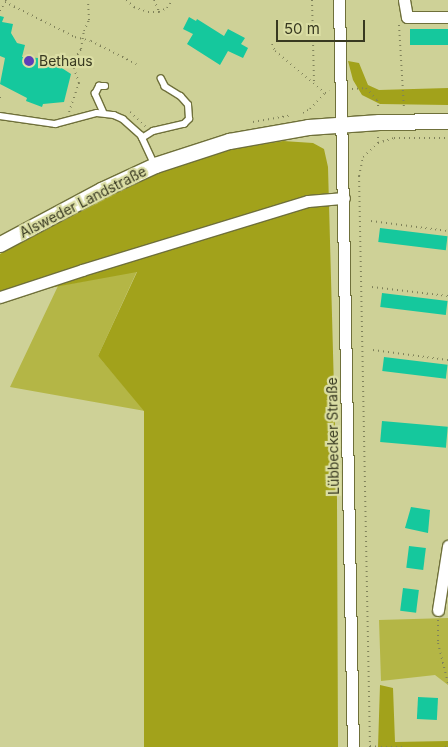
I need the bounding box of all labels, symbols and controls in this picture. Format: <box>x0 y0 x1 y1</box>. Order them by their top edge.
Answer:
scale bar <box>278 10 367 42</box>
text: 50 m <box>284 19 320 38</box>
place label: Bethaus <box>39 53 93 69</box>
marker: Bethaus <box>23 55 35 67</box>
street label: Alsweder Landstraße <box>17 163 149 241</box>
street label: Lübbecker Straße <box>324 377 342 495</box>

